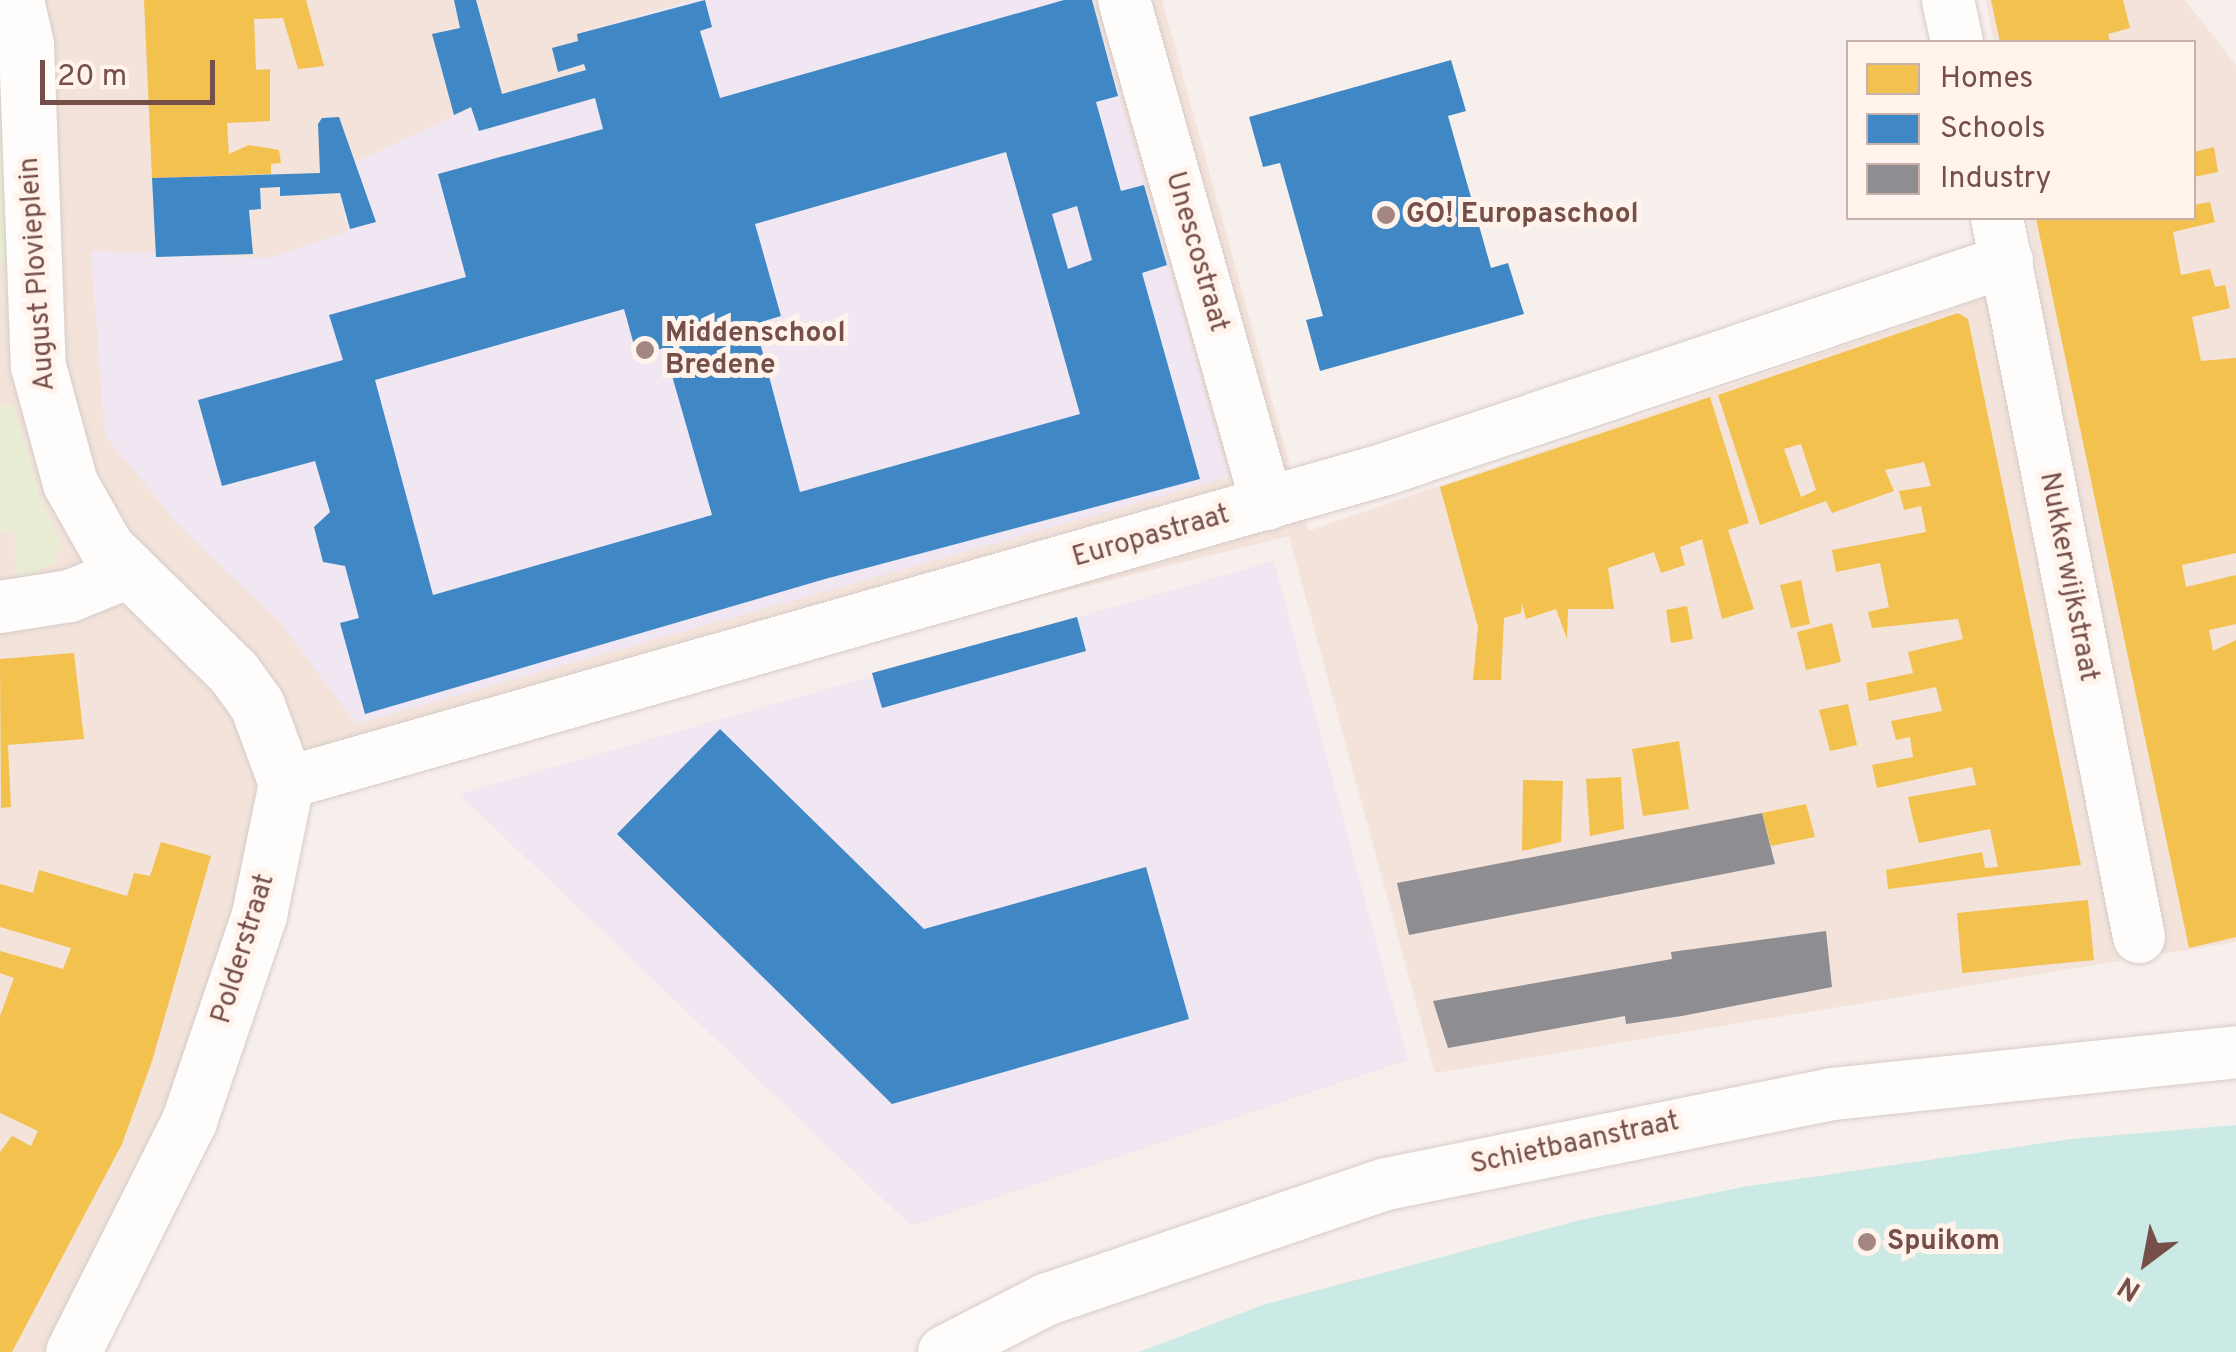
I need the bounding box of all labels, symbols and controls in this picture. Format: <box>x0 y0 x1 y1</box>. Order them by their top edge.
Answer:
scale bar <box>45 40 220 102</box>
legend <box>1846 40 2196 220</box>
text: 20 m <box>57 59 127 96</box>
text: Homes <box>1940 61 2033 98</box>
text: Schools <box>1940 111 2046 148</box>
street label: August Plovieplein <box>13 156 63 392</box>
text: Industry <box>1940 161 2051 198</box>
street label: Unescostraat <box>1157 168 1235 336</box>
place label: GO! Europaschool <box>1406 198 1639 232</box>
marker: GO! Europaschool <box>1375 204 1397 226</box>
place label: Middenschool Bredene <box>665 317 846 383</box>
marker: Middenschool Bredene <box>634 339 656 361</box>
street label: Nukkerwijkstraat <box>2031 469 2105 685</box>
street label: Europastraat <box>1069 499 1233 575</box>
street label: Polderstraat <box>205 870 283 1028</box>
street label: Schietbaanstraat <box>1468 1106 1682 1182</box>
north arrow <box>2096 1212 2196 1312</box>
place label: Spuikom <box>1887 1225 2000 1259</box>
marker: Spuikom <box>1856 1231 1878 1253</box>
text: N <box>2112 1267 2148 1308</box>

